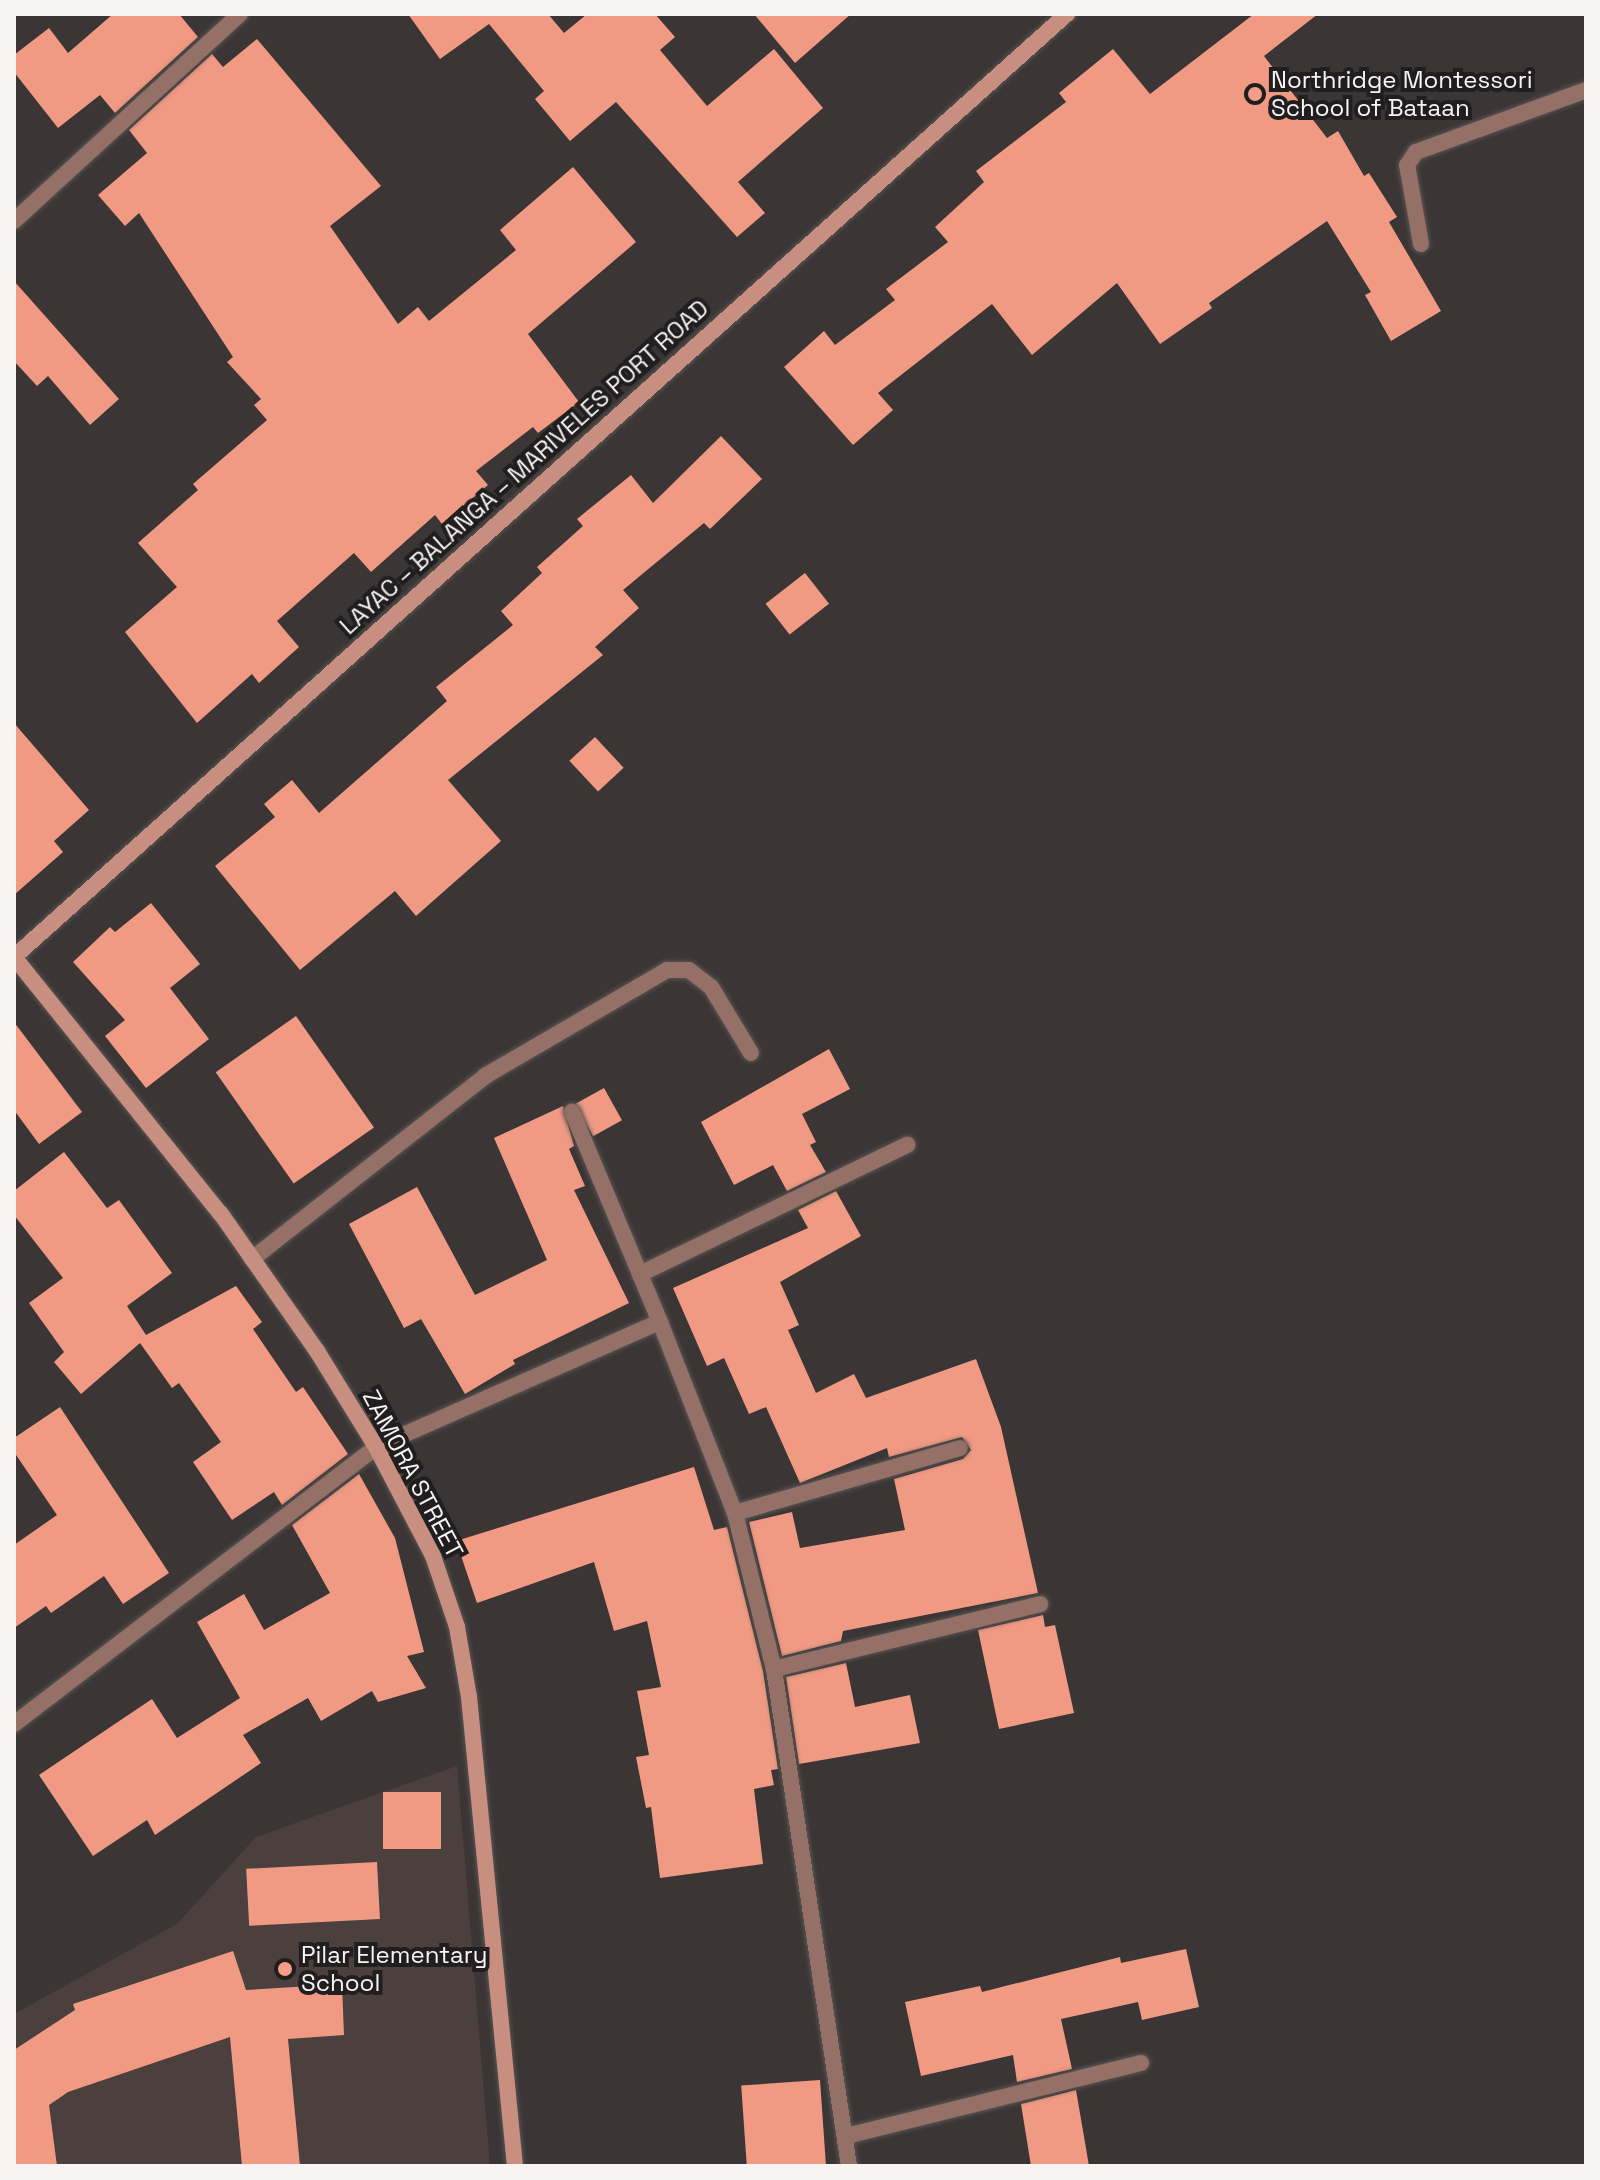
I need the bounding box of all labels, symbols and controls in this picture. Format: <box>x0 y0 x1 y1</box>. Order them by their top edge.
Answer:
place label: Northridge Montessori School of Bataan <box>1271 66 1533 122</box>
marker: Northridge Montessori School of Bataan <box>1246 85 1264 103</box>
street label: LAYAC – BALANGA – MARIVELES PORT ROAD <box>332 292 716 642</box>
street label: ZAMORA STREET <box>356 1385 470 1563</box>
place label: Pilar Elementary School <box>301 1941 488 1997</box>
marker: Pilar Elementary School <box>276 1960 294 1978</box>

